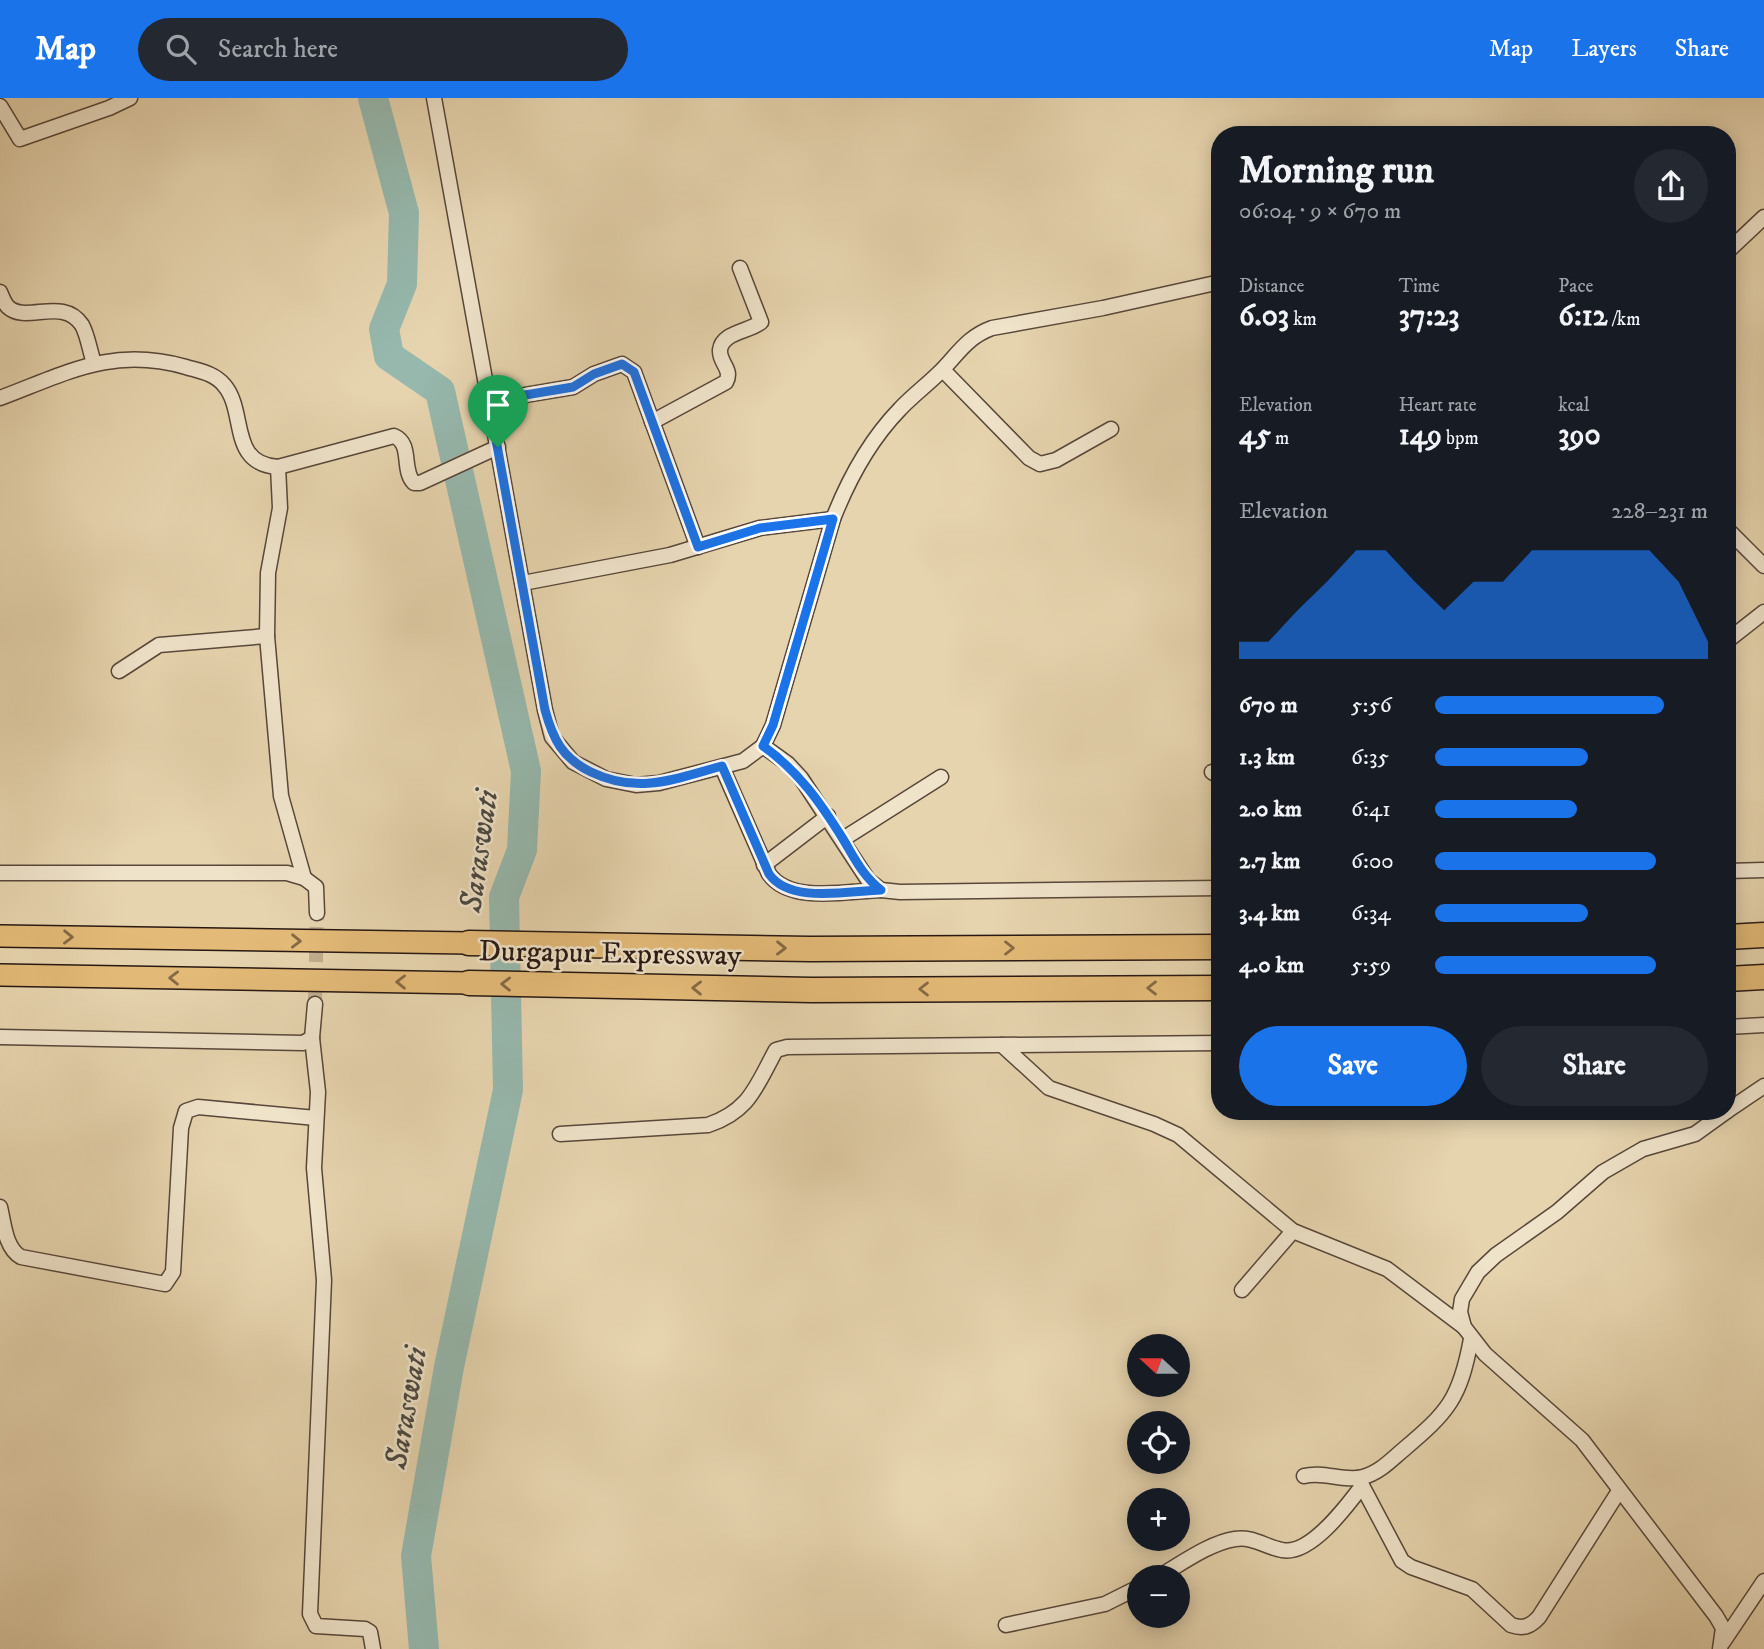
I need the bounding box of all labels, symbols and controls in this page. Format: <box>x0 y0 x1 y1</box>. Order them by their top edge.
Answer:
search box <box>138 18 628 81</box>
text: Map <box>35 29 96 70</box>
icon: search <box>162 30 200 68</box>
text: Search here <box>218 33 338 66</box>
text: Map <box>1489 34 1533 64</box>
text: Layers <box>1571 34 1637 64</box>
text: Share <box>1675 34 1729 64</box>
text: Morning run <box>1239 147 1434 195</box>
button: share <box>1634 149 1708 223</box>
text: 06:04 · 9 × 670 m <box>1239 197 1401 226</box>
text: Distance <box>1239 275 1304 298</box>
text: Time <box>1399 275 1440 298</box>
text: Pace <box>1558 275 1593 298</box>
text: 6.03 <box>1239 298 1289 335</box>
text: 37:23 <box>1399 298 1459 335</box>
text: 6:12 <box>1558 298 1608 335</box>
text: km <box>1289 308 1317 331</box>
text: /km <box>1608 308 1640 331</box>
pin <box>468 375 528 447</box>
icon: arrive <box>479 386 517 424</box>
text: Elevation <box>1239 394 1313 417</box>
text: Heart rate <box>1399 394 1477 417</box>
text: kcal <box>1558 394 1590 417</box>
text: 45 <box>1239 417 1271 454</box>
text: 149 <box>1399 417 1442 454</box>
text: 390 <box>1558 417 1601 454</box>
text: m <box>1271 427 1289 450</box>
text: bpm <box>1442 427 1479 450</box>
text: Elevation <box>1239 497 1328 526</box>
text: 228–231 m <box>1611 497 1708 526</box>
text: 670 m <box>1239 691 1298 720</box>
text: 5:56 <box>1351 691 1392 720</box>
text: 1.3 km <box>1239 743 1295 772</box>
text: 6:35 <box>1351 743 1389 772</box>
water label: Saraswati <box>451 786 509 916</box>
text: 2.0 km <box>1239 795 1302 824</box>
text: 6:41 <box>1351 795 1391 824</box>
text: 2.7 km <box>1239 847 1300 876</box>
text: 6:00 <box>1351 847 1394 876</box>
text: 3.4 km <box>1239 899 1300 928</box>
text: 6:34 <box>1351 899 1391 928</box>
one-way arrow <box>63 929 74 945</box>
one-way arrow <box>290 933 301 948</box>
street label: Durgapur Expressway <box>478 933 743 975</box>
one-way arrow <box>776 940 787 956</box>
one-way arrow <box>1004 940 1014 956</box>
text: 4.0 km <box>1239 951 1304 980</box>
text: 5:59 <box>1351 951 1391 980</box>
one-way arrow <box>168 970 178 986</box>
one-way arrow <box>395 974 406 990</box>
one-way arrow <box>500 976 510 992</box>
one-way arrow <box>691 980 702 995</box>
one-way arrow <box>1146 980 1156 996</box>
one-way arrow <box>918 981 929 997</box>
button: Save <box>1239 1026 1467 1106</box>
button: Share <box>1481 1026 1708 1106</box>
north arrow <box>1127 1334 1190 1396</box>
map controls <box>1127 1334 1190 1628</box>
water label: Saraswati <box>376 1342 438 1473</box>
button: locate <box>1127 1411 1190 1474</box>
button: + <box>1127 1488 1190 1551</box>
button: − <box>1127 1565 1190 1628</box>

